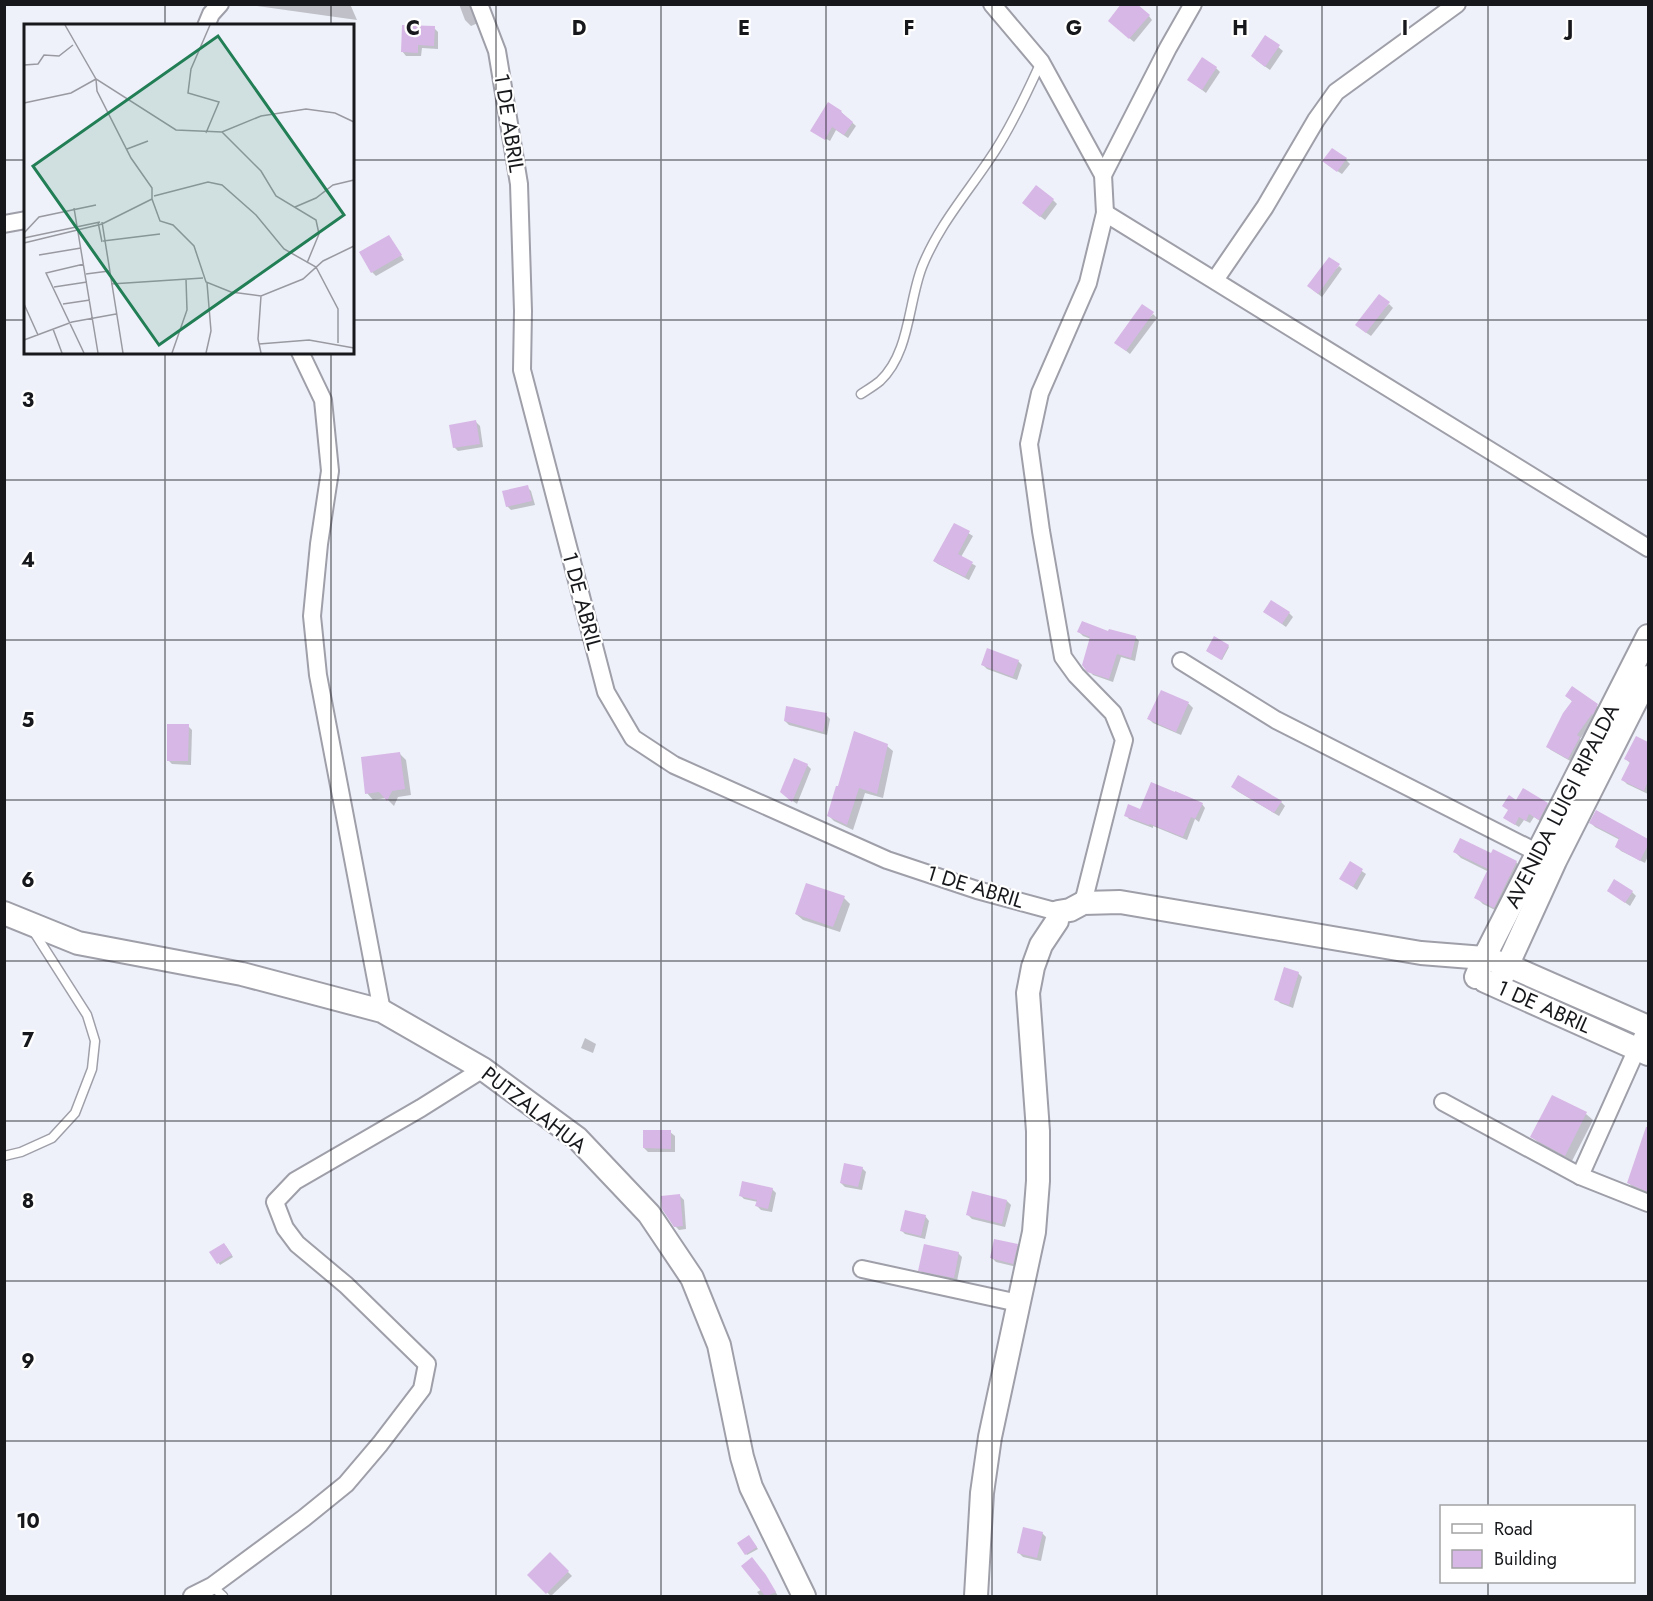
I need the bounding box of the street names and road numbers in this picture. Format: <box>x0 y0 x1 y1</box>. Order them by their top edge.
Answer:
street label: 1 DE ABRIL <box>486 71 532 175</box>
street label: 1 DE ABRIL <box>555 549 610 654</box>
street label: AVENIDA LUIGI RIPALDA <box>1497 699 1627 913</box>
street label: 1 DE ABRIL <box>923 858 1028 916</box>
street label: 1 DE ABRIL <box>1492 973 1596 1041</box>
street label: PUTZALAHUA <box>475 1059 593 1161</box>

